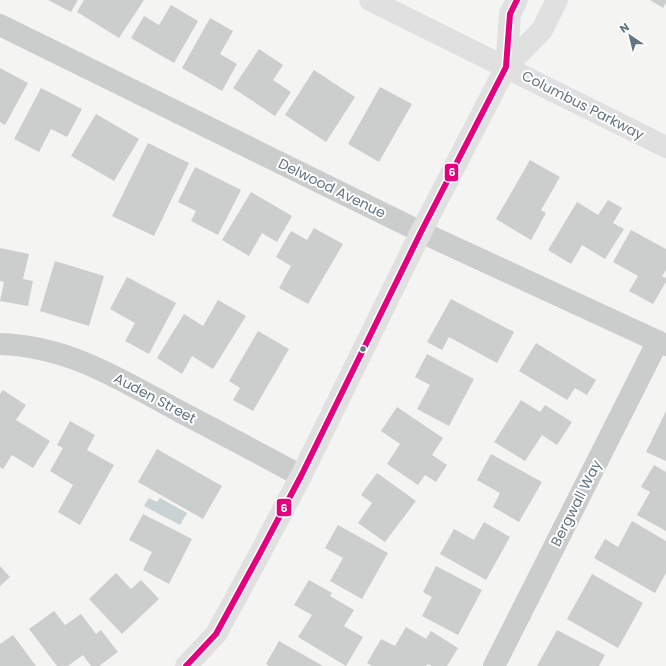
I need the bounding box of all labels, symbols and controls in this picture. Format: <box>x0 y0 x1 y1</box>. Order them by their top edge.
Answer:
north arrow <box>610 16 650 56</box>
text: N <box>616 19 632 37</box>
street label: Columbus Parkway <box>518 65 648 145</box>
street label: Delwood Avenue <box>275 153 389 223</box>
line badge: 6 <box>444 163 459 182</box>
text: 6 <box>448 164 456 180</box>
unlabelled marker <box>358 344 368 354</box>
street label: Auden Street <box>110 368 200 428</box>
street label: Bergwall Way <box>546 456 606 550</box>
line badge: 6 <box>276 498 292 517</box>
text: 6 <box>280 500 288 516</box>

